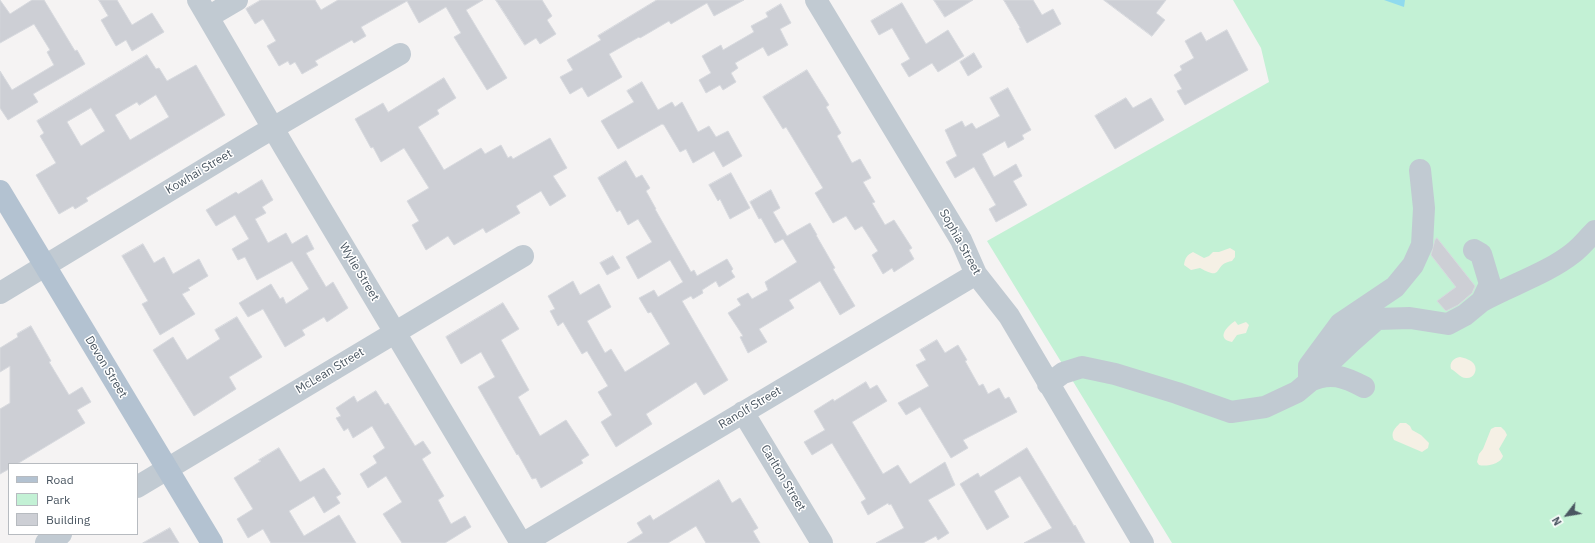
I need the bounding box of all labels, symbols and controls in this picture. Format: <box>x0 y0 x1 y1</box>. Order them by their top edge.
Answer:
street label: Kowhai Street <box>163 146 235 198</box>
street label: Sophia Street <box>936 207 984 277</box>
street label: Wylie Street <box>336 240 382 304</box>
street label: Devon Street <box>82 333 130 401</box>
street label: McLean Street <box>293 345 367 397</box>
street label: Ranolf Street <box>716 384 784 432</box>
street label: Carlton Street <box>758 442 808 514</box>
legend <box>8 463 138 535</box>
text: Road <box>46 472 74 487</box>
text: Park <box>46 492 70 507</box>
north arrow <box>1547 495 1587 535</box>
text: Building <box>46 512 90 527</box>
text: N <box>1549 514 1565 528</box>

